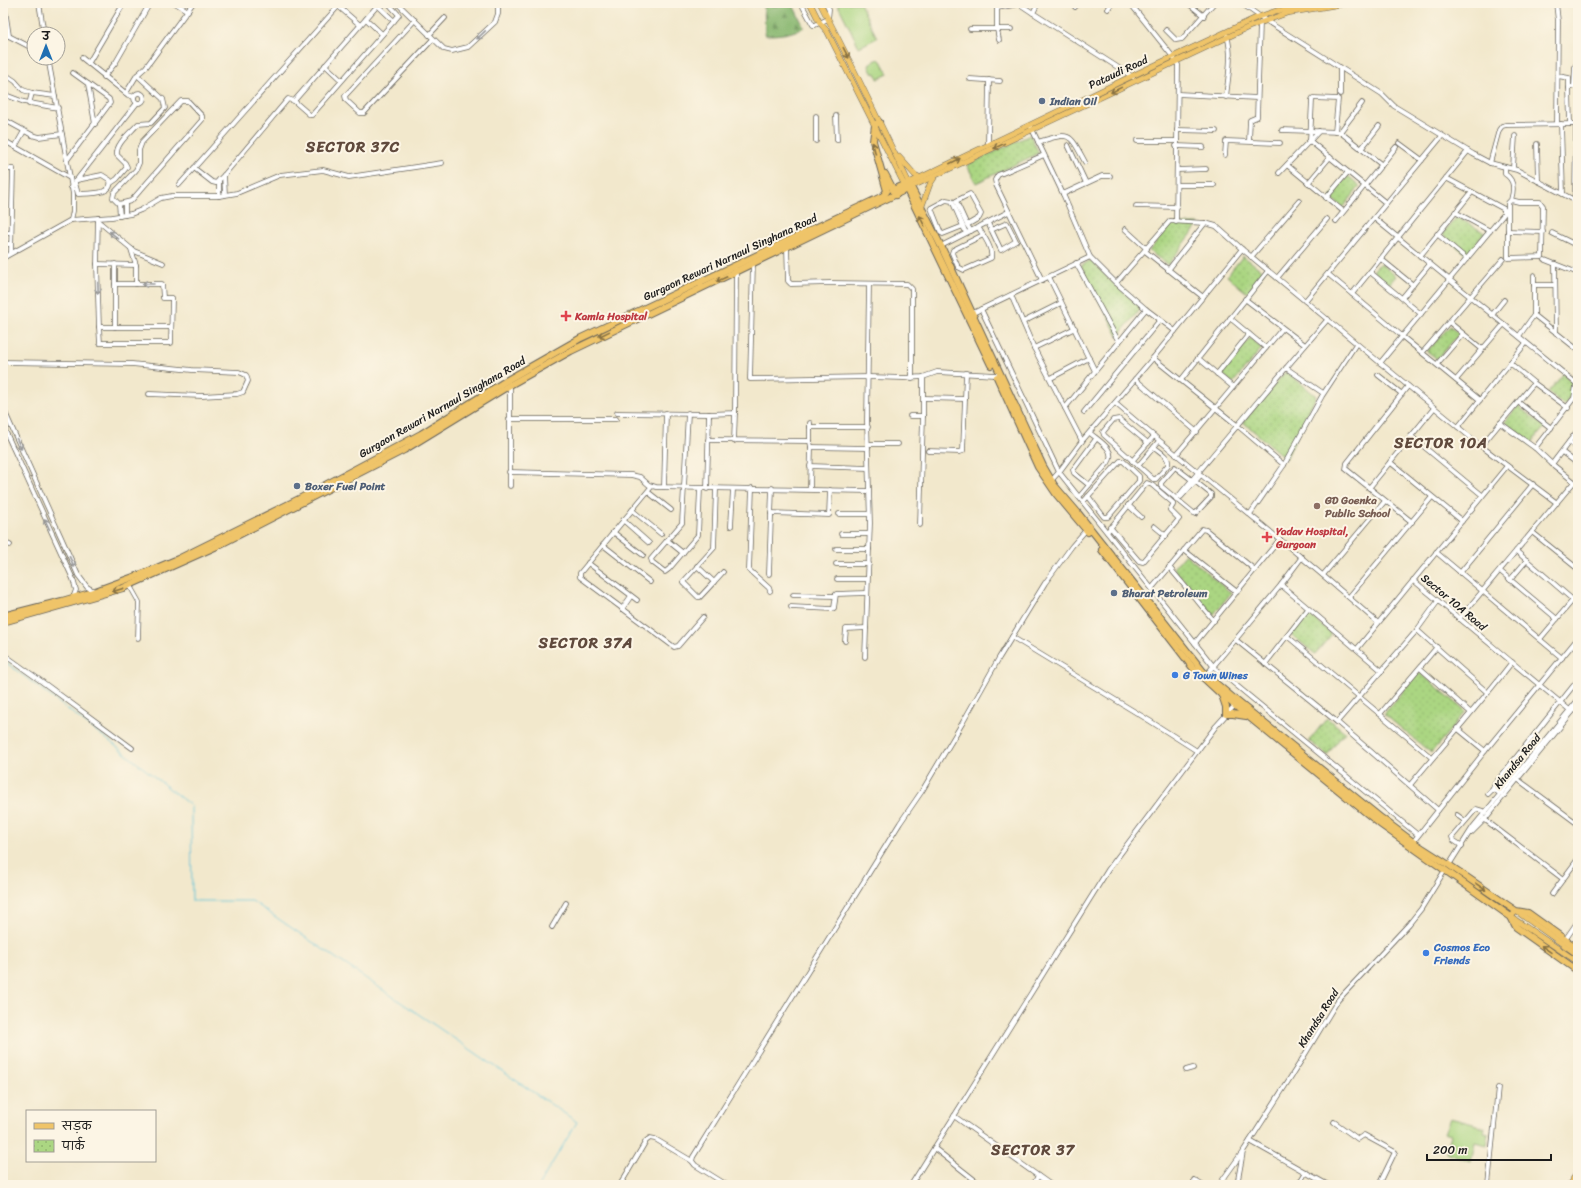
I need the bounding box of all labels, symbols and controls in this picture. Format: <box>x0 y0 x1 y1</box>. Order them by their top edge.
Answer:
north arrow <box>26 26 66 66</box>
text: उ <box>41 27 51 46</box>
one-way arrow <box>476 30 486 40</box>
one-way arrow <box>842 47 850 59</box>
street label: Pataudi Road <box>1085 50 1152 95</box>
one-way arrow <box>1111 87 1123 94</box>
place label: Indian Oil <box>1049 92 1098 111</box>
marker: Indian Oil <box>1037 96 1047 106</box>
district label: SECTOR 37C <box>305 134 400 160</box>
one-way arrow <box>870 142 878 155</box>
one-way arrow <box>993 143 1005 150</box>
one-way arrow <box>949 156 961 164</box>
street label: Gurgaon Rewari Narnaul Singhana Road <box>640 208 821 306</box>
one-way arrow <box>918 215 925 227</box>
one-way arrow <box>109 230 120 239</box>
one-way arrow <box>716 276 728 283</box>
one-way arrow <box>142 280 155 288</box>
one-way arrow <box>94 281 102 294</box>
place label: Kamla Hospital <box>574 307 648 326</box>
marker: Kamla Hospital <box>560 310 572 322</box>
one-way arrow <box>598 331 610 338</box>
street label: Gurgaon Rewari Narnaul Singhana Road <box>355 351 530 463</box>
district label: SECTOR 10A <box>1393 430 1488 456</box>
one-way arrow <box>16 437 23 449</box>
place label: Boxer Fuel Point <box>305 477 386 496</box>
marker: Boxer Fuel Point <box>292 481 302 491</box>
place label: GD Goenka Public School <box>1324 491 1391 523</box>
marker: GD Goenka Public School <box>1312 501 1322 511</box>
one-way arrow <box>43 518 50 530</box>
place label: Yadav Hospital, Gurgoan <box>1275 522 1349 554</box>
marker: Yadav Hospital, Gurgoan <box>1261 531 1273 543</box>
one-way arrow <box>69 556 76 568</box>
street label: Sector 10A Road <box>1416 569 1492 637</box>
place label: Bharat Petroleum <box>1122 584 1208 603</box>
one-way arrow <box>112 587 125 594</box>
marker: Bharat Petroleum <box>1109 588 1119 598</box>
district label: SECTOR 37A <box>538 630 633 656</box>
place label: G Town Wines <box>1182 666 1249 685</box>
marker: G Town Wines <box>1170 670 1180 680</box>
street label: Khandsa Road <box>1489 729 1546 793</box>
one-way arrow <box>1476 883 1487 891</box>
place label: Cosmos Eco Friends <box>1433 938 1491 970</box>
one-way arrow <box>1541 945 1552 953</box>
marker: Cosmos Eco Friends <box>1421 948 1431 958</box>
street label: Khandsa Road <box>1293 984 1345 1052</box>
legend <box>26 1110 156 1162</box>
text: सड़क <box>61 1115 93 1137</box>
text: पार्क <box>61 1135 86 1157</box>
scale bar <box>1427 1136 1551 1162</box>
district label: SECTOR 37 <box>990 1137 1075 1163</box>
text: 200 m <box>1433 1139 1467 1161</box>

